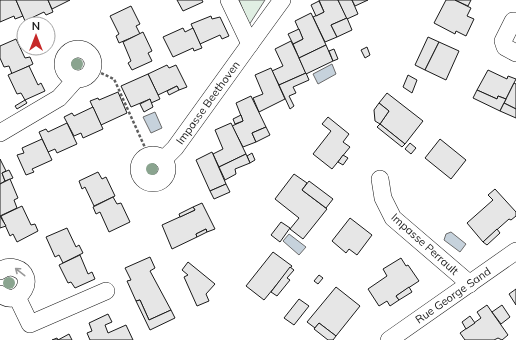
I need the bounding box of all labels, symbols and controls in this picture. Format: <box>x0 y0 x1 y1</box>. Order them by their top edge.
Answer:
north arrow <box>16 16 56 56</box>
text: N <box>32 19 40 33</box>
street label: Impasse Beethoven <box>173 58 243 147</box>
street label: Impasse Perrault <box>388 210 462 278</box>
street label: Rue George Sand <box>412 264 493 327</box>
one-way arrow <box>14 267 25 276</box>

